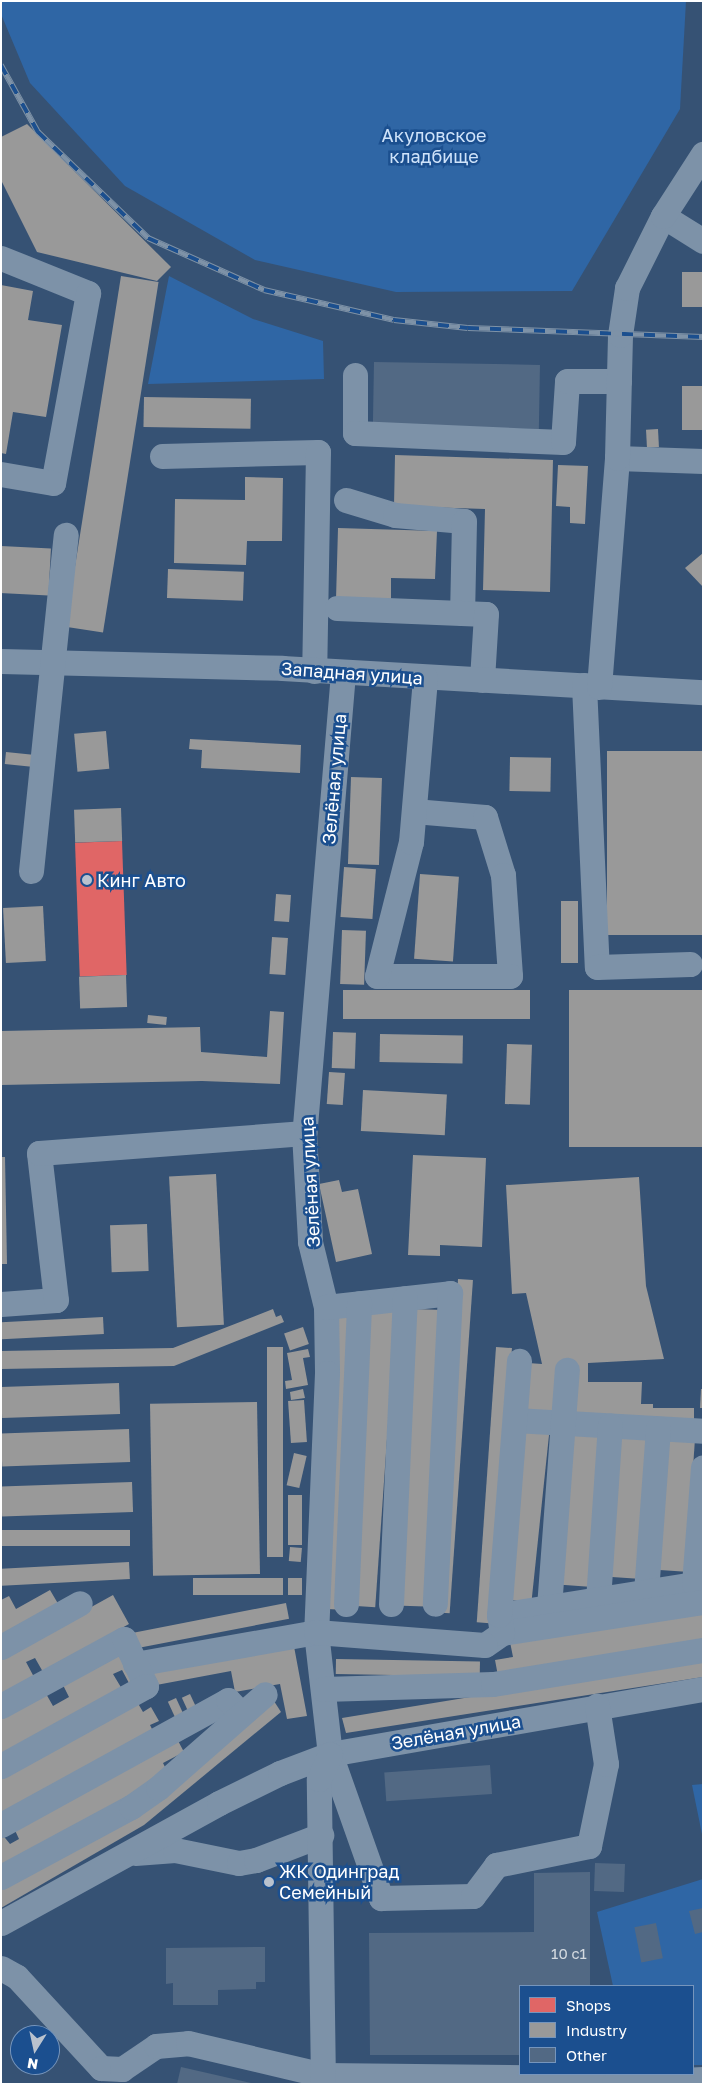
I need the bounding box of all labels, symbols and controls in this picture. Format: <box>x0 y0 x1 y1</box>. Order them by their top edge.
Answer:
park label: Акуловское кладбище <box>382 125 486 168</box>
street label: Западная улица <box>280 657 424 689</box>
street label: Зелёная улица <box>318 713 350 845</box>
place label: Кинг Авто <box>97 869 186 891</box>
marker: Кинг Авто <box>81 874 93 886</box>
street label: Зелёная улица <box>296 1116 324 1248</box>
street label: Зелёная улица <box>389 1710 523 1754</box>
place label: ЖК Одинград Семейный <box>279 1861 399 1904</box>
marker: ЖК Одинград Семейный <box>263 1876 275 1888</box>
house number: 10 с1 <box>551 1945 587 1963</box>
legend <box>519 1985 694 2075</box>
text: Shops <box>566 1996 611 2014</box>
text: Industry <box>566 2021 627 2039</box>
north arrow <box>10 2025 60 2075</box>
text: Other <box>566 2046 607 2064</box>
text: N <box>26 2055 39 2074</box>

